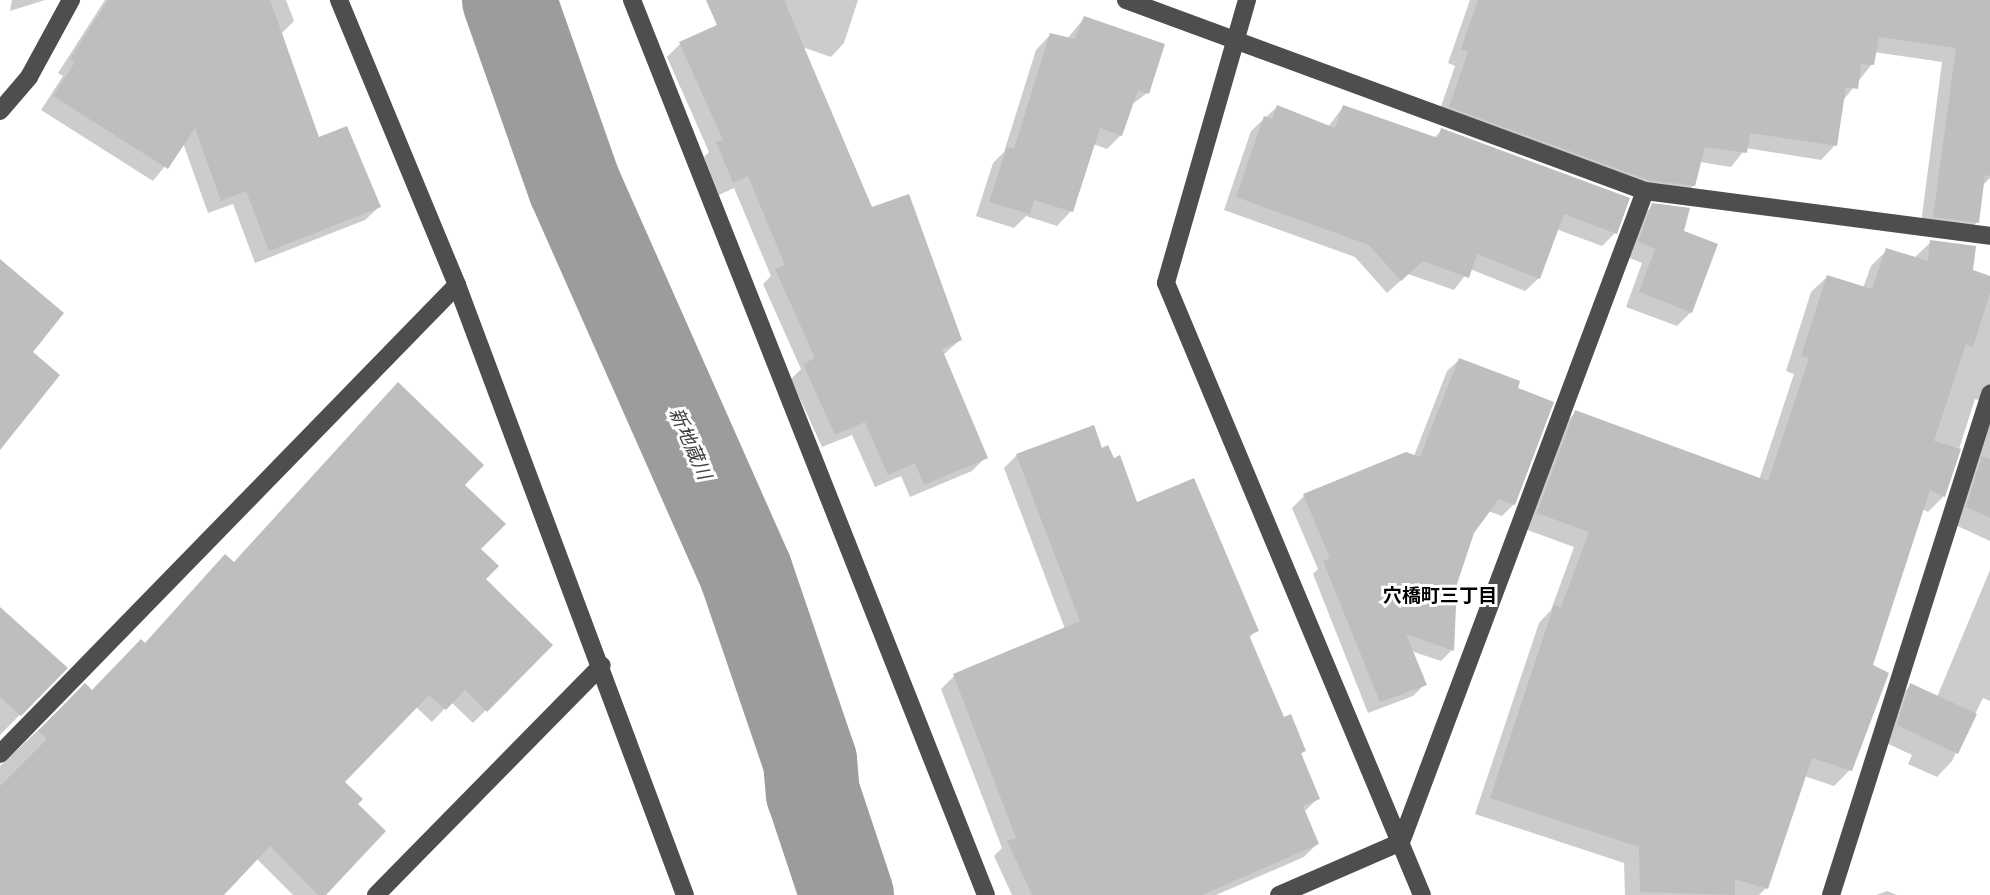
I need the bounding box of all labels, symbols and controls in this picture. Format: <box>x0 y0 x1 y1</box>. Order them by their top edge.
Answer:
water label: 新地蔵川 <box>663 405 715 483</box>
district label: 穴橋町三丁目 <box>1383 586 1497 608</box>

